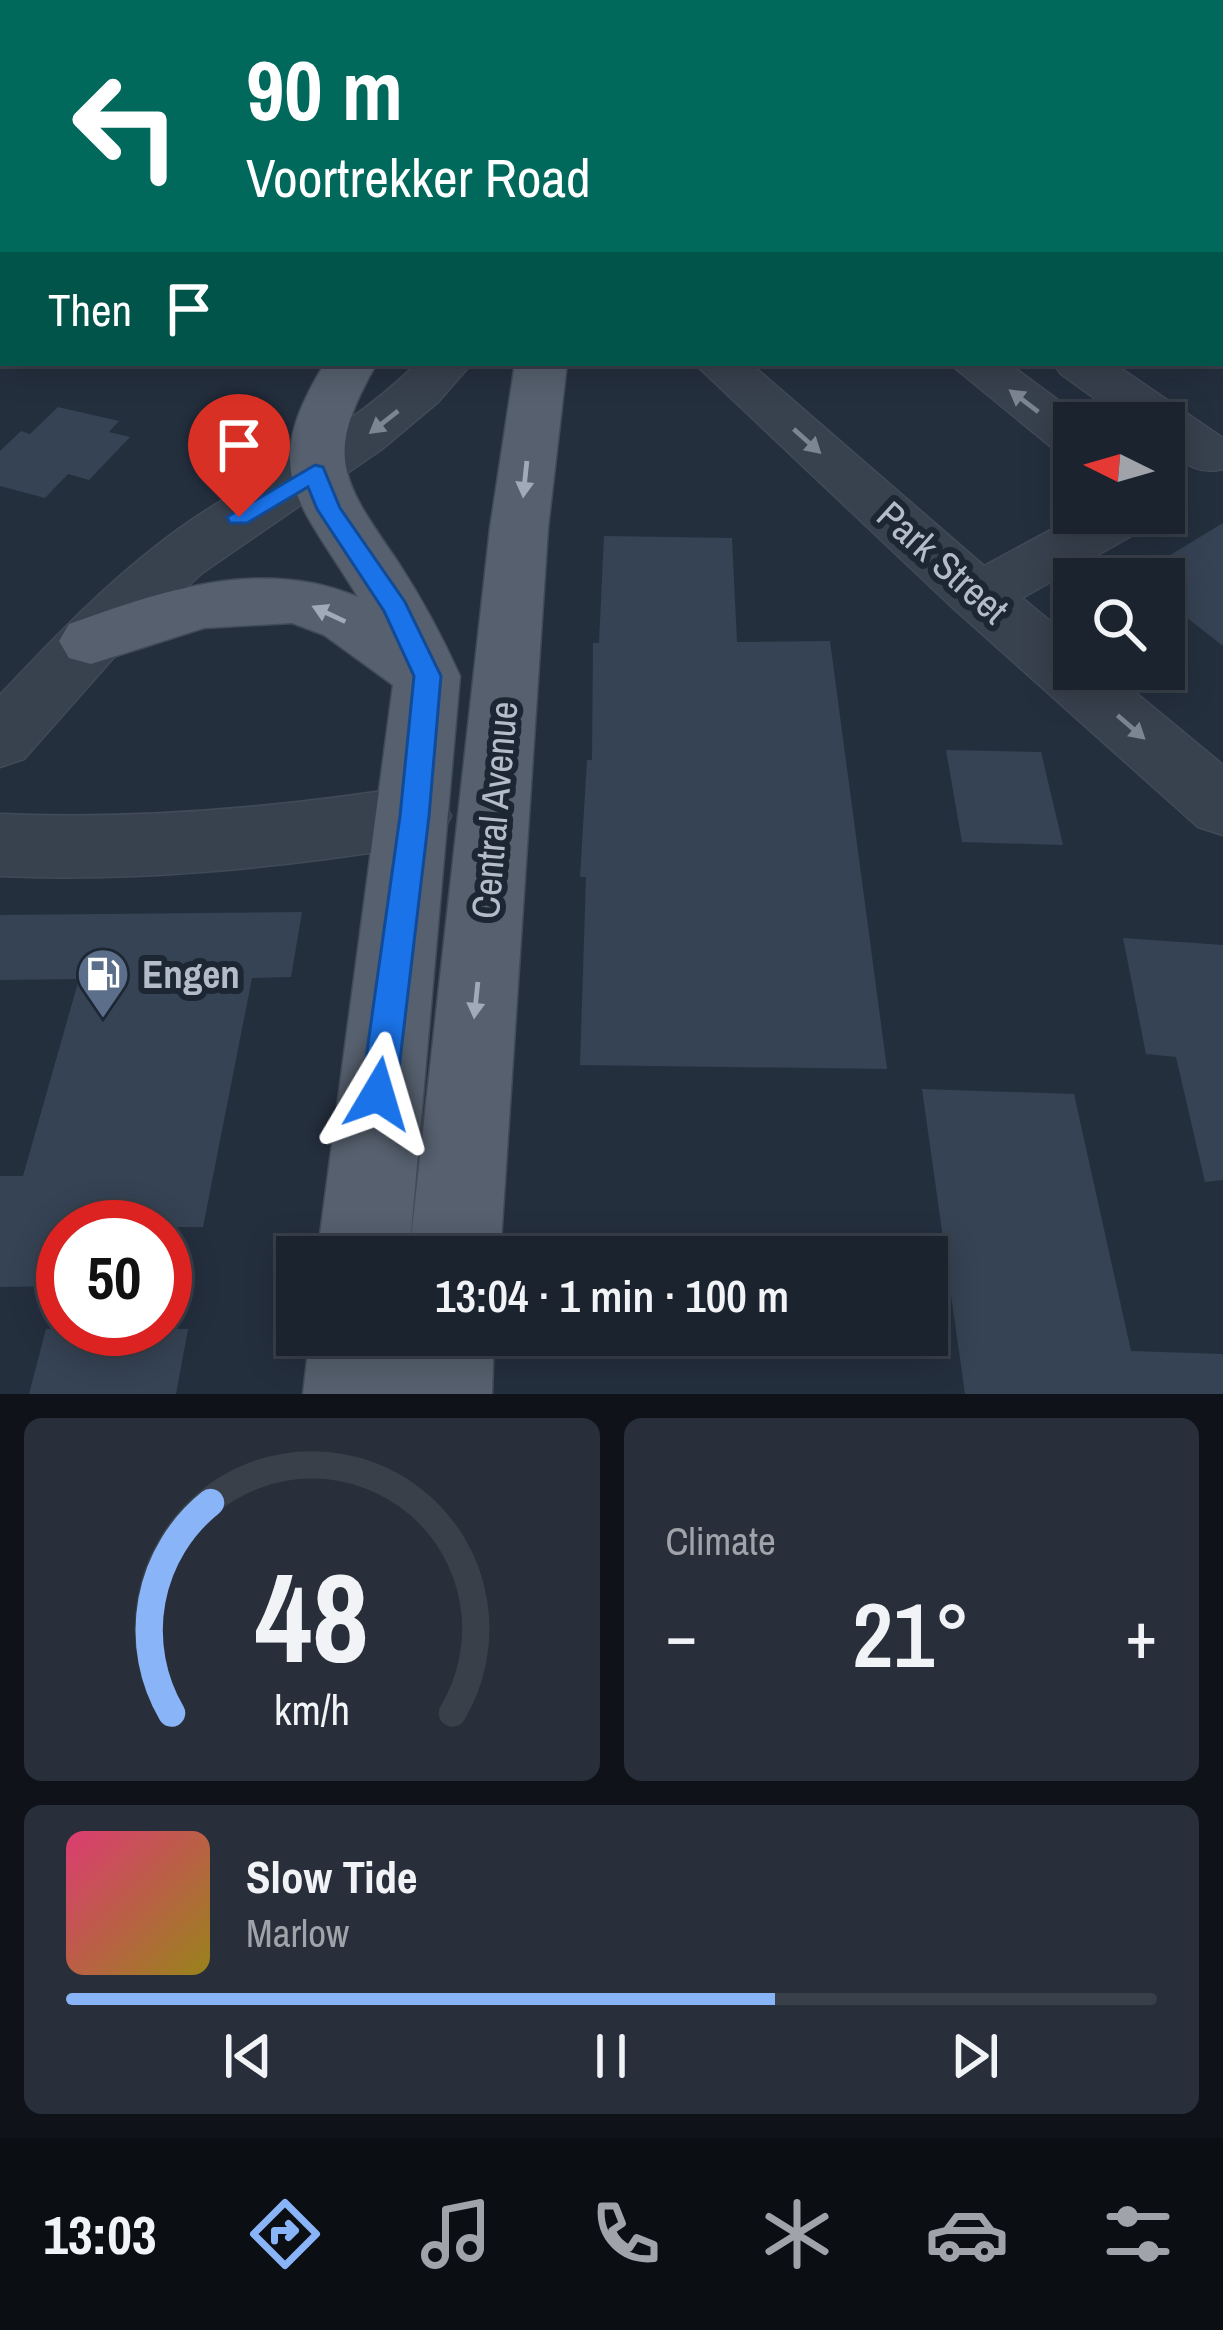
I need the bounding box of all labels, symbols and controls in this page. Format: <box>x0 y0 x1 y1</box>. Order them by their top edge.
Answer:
text: 90 m <box>246 33 403 146</box>
icon: left <box>48 48 204 204</box>
text: Voortrekker Road <box>246 141 591 214</box>
icon: arrive <box>156 276 222 342</box>
text: Then <box>48 279 132 340</box>
one-way arrow <box>1009 389 1040 413</box>
pin <box>188 394 290 517</box>
north arrow <box>1053 402 1185 534</box>
map controls <box>1053 402 1185 690</box>
one-way arrow <box>369 409 400 434</box>
icon: arrive <box>206 412 272 478</box>
one-way arrow <box>793 427 822 454</box>
one-way arrow <box>515 461 534 498</box>
street label: Park Street <box>866 489 1020 635</box>
button: search <box>1053 558 1185 690</box>
one-way arrow <box>311 604 346 624</box>
street label: Central Avenue <box>459 699 529 921</box>
one-way arrow <box>1116 713 1146 739</box>
fuel station icon: Engen <box>75 946 131 1020</box>
place label: Engen <box>142 948 240 1000</box>
one-way arrow <box>466 982 485 1019</box>
position arrow <box>315 1031 441 1157</box>
speed limit sign: 50 <box>36 1200 192 1356</box>
text: 13:04 · 1 min · 100 m <box>435 1265 789 1326</box>
text: Climate <box>666 1515 776 1567</box>
text: 48 <box>255 1533 369 1701</box>
text: 21° <box>852 1574 970 1695</box>
text: − <box>666 1590 697 1679</box>
text: + <box>1125 1590 1157 1679</box>
text: km/h <box>274 1680 350 1737</box>
text: Slow Tide <box>246 1846 418 1907</box>
text: Marlow <box>246 1907 349 1959</box>
icon: previous <box>215 2023 281 2089</box>
icon: pause <box>578 2023 644 2089</box>
icon: next <box>942 2023 1008 2089</box>
icon: directions <box>243 2192 327 2276</box>
icon: music <box>414 2192 498 2276</box>
icon: phone <box>584 2192 668 2276</box>
icon: climate <box>755 2192 839 2276</box>
icon: car <box>925 2192 1009 2276</box>
icon: filters <box>1096 2192 1180 2276</box>
text: 13:03 <box>43 2198 157 2271</box>

